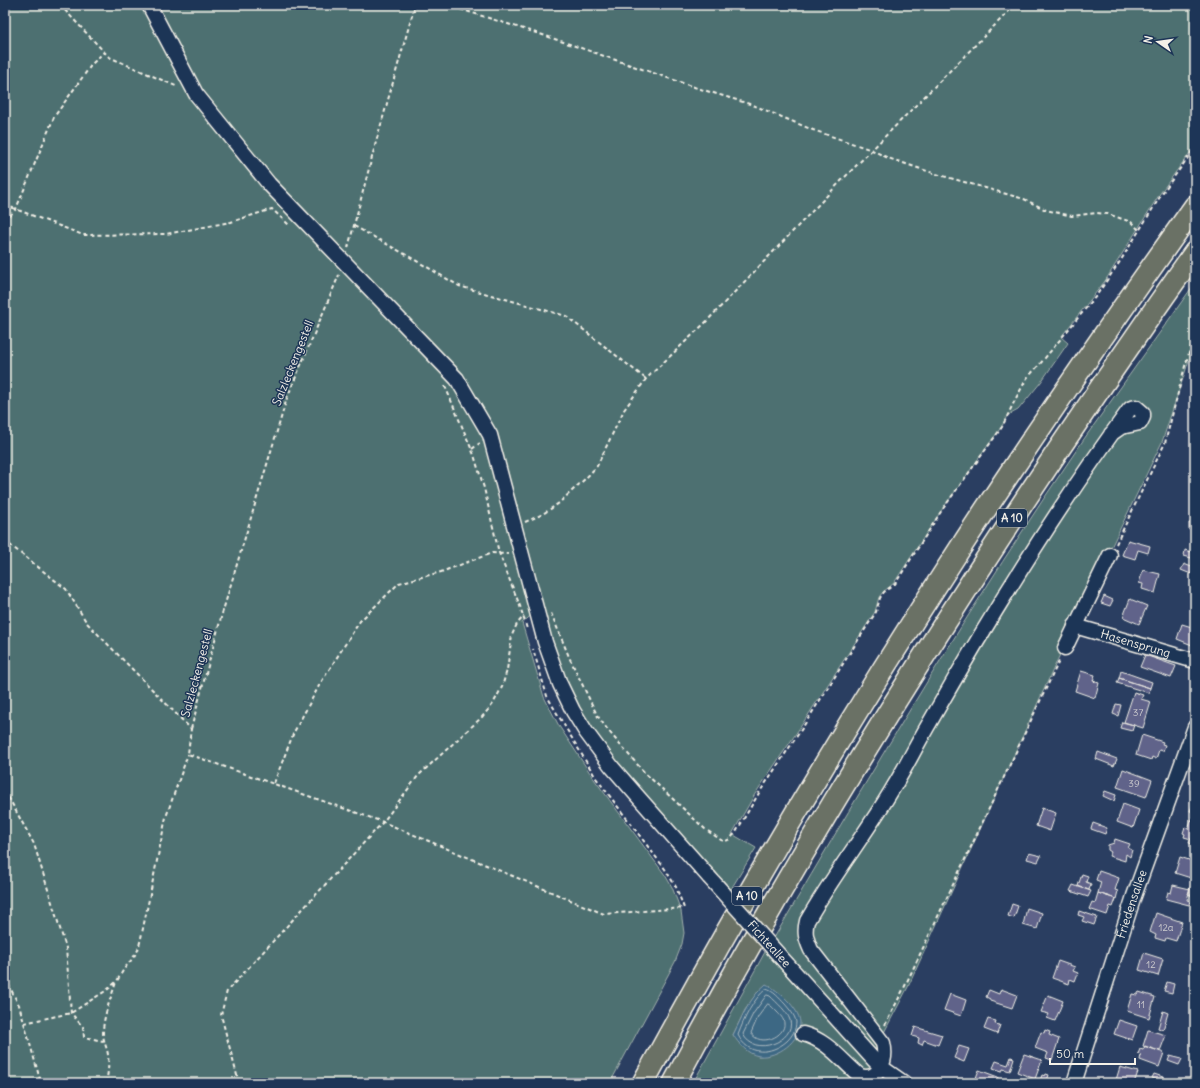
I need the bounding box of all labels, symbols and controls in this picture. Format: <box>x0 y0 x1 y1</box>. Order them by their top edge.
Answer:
north arrow <box>1138 22 1178 62</box>
text: N <box>1141 34 1156 45</box>
street label: Salzleckengestell <box>269 318 317 408</box>
road number: A 10 <box>997 509 1027 527</box>
street label: Hasensprung <box>1099 626 1172 660</box>
street label: Salzleckengestell <box>177 627 216 719</box>
house number: 37 <box>1133 706 1143 719</box>
house number: 39 <box>1128 777 1140 790</box>
street label: Friedensallee <box>1113 868 1150 940</box>
road number: A 10 <box>732 887 762 905</box>
street label: Fichteallee <box>744 917 794 970</box>
house number: 12a <box>1158 921 1174 934</box>
house number: 12 <box>1146 958 1156 971</box>
house number: 11 <box>1137 998 1145 1011</box>
scale bar <box>1050 1040 1135 1066</box>
text: 50 m <box>1056 1046 1085 1061</box>

